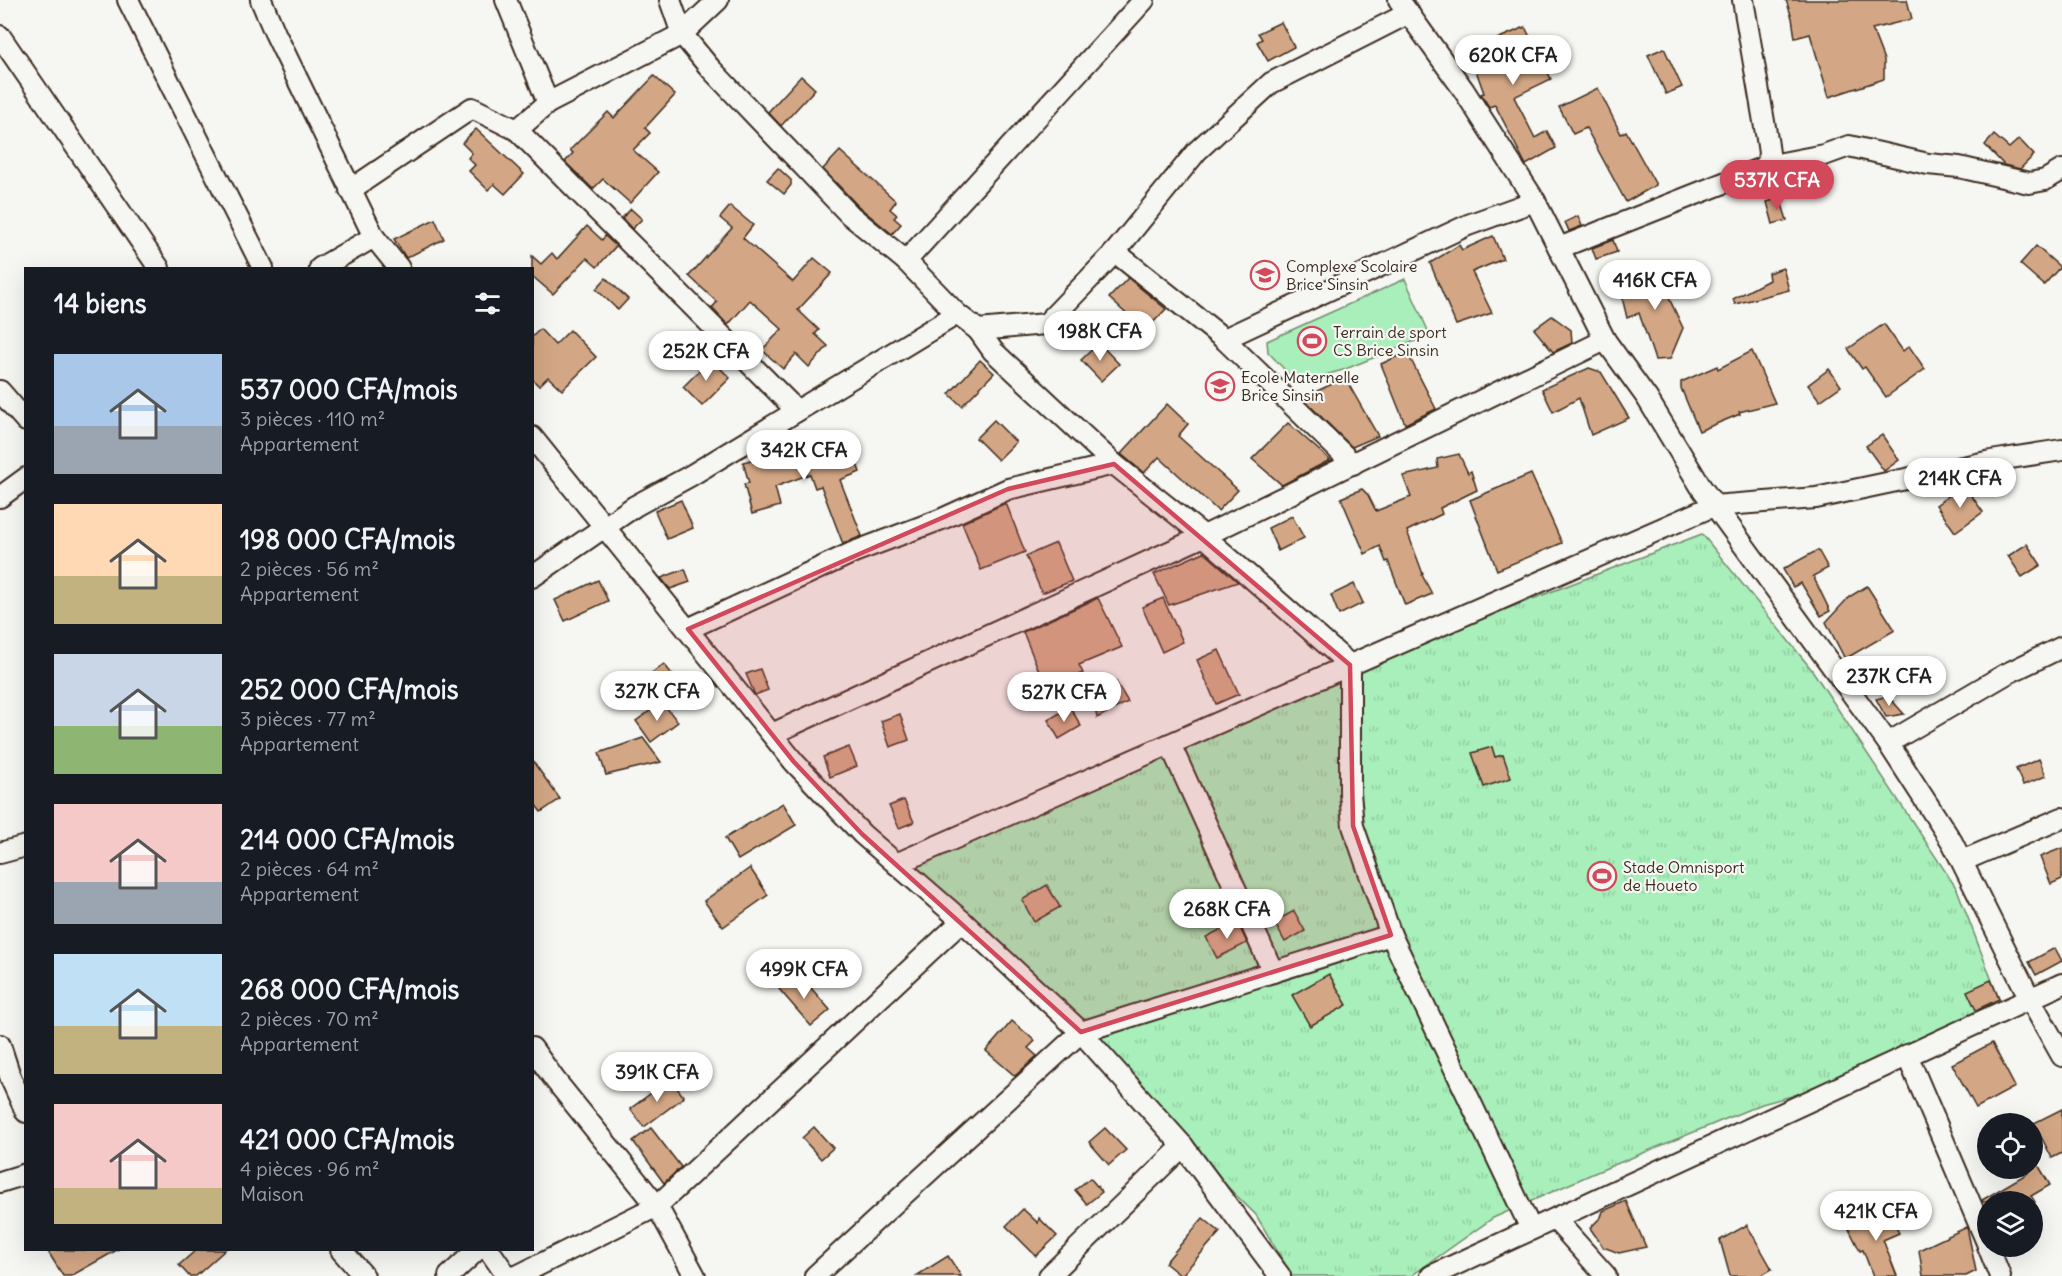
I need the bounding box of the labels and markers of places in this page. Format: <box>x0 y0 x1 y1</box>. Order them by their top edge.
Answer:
pin: 620K CFA <box>1451 35 1575 86</box>
pin: 537K CFA <box>1715 160 1839 211</box>
place label: Complexe Scolaire Brice Sinsin <box>1286 256 1417 294</box>
school or university icon: Complexe Scolaire Brice Sinsin <box>1249 259 1281 291</box>
pin: 416K CFA <box>1593 260 1717 311</box>
pin: 198K CFA <box>1038 311 1162 362</box>
place label: Terrain de sport CS Brice Sinsin <box>1333 322 1447 360</box>
sports icon: Terrain de sport CS Brice Sinsin <box>1296 325 1328 357</box>
pin: 252K CFA <box>644 331 768 382</box>
place label: Ecole Maternelle Brice Sinsin <box>1241 367 1359 405</box>
school or university icon: Ecole Maternelle Brice Sinsin <box>1204 370 1236 402</box>
pin: 342K CFA <box>742 430 866 481</box>
pin: 214K CFA <box>1898 458 2022 509</box>
pin: 237K CFA <box>1827 656 1951 707</box>
pin: 327K CFA <box>595 671 719 722</box>
pin: 527K CFA <box>1002 672 1126 723</box>
place label: Stade Omnisport de Houeto <box>1623 857 1745 895</box>
sports icon: Stade Omnisport de Houeto <box>1586 860 1618 892</box>
pin: 268K CFA <box>1165 889 1289 940</box>
pin: 499K CFA <box>742 949 866 1000</box>
pin: 391K CFA <box>595 1052 719 1103</box>
pin: 421K CFA <box>1814 1191 1938 1242</box>

